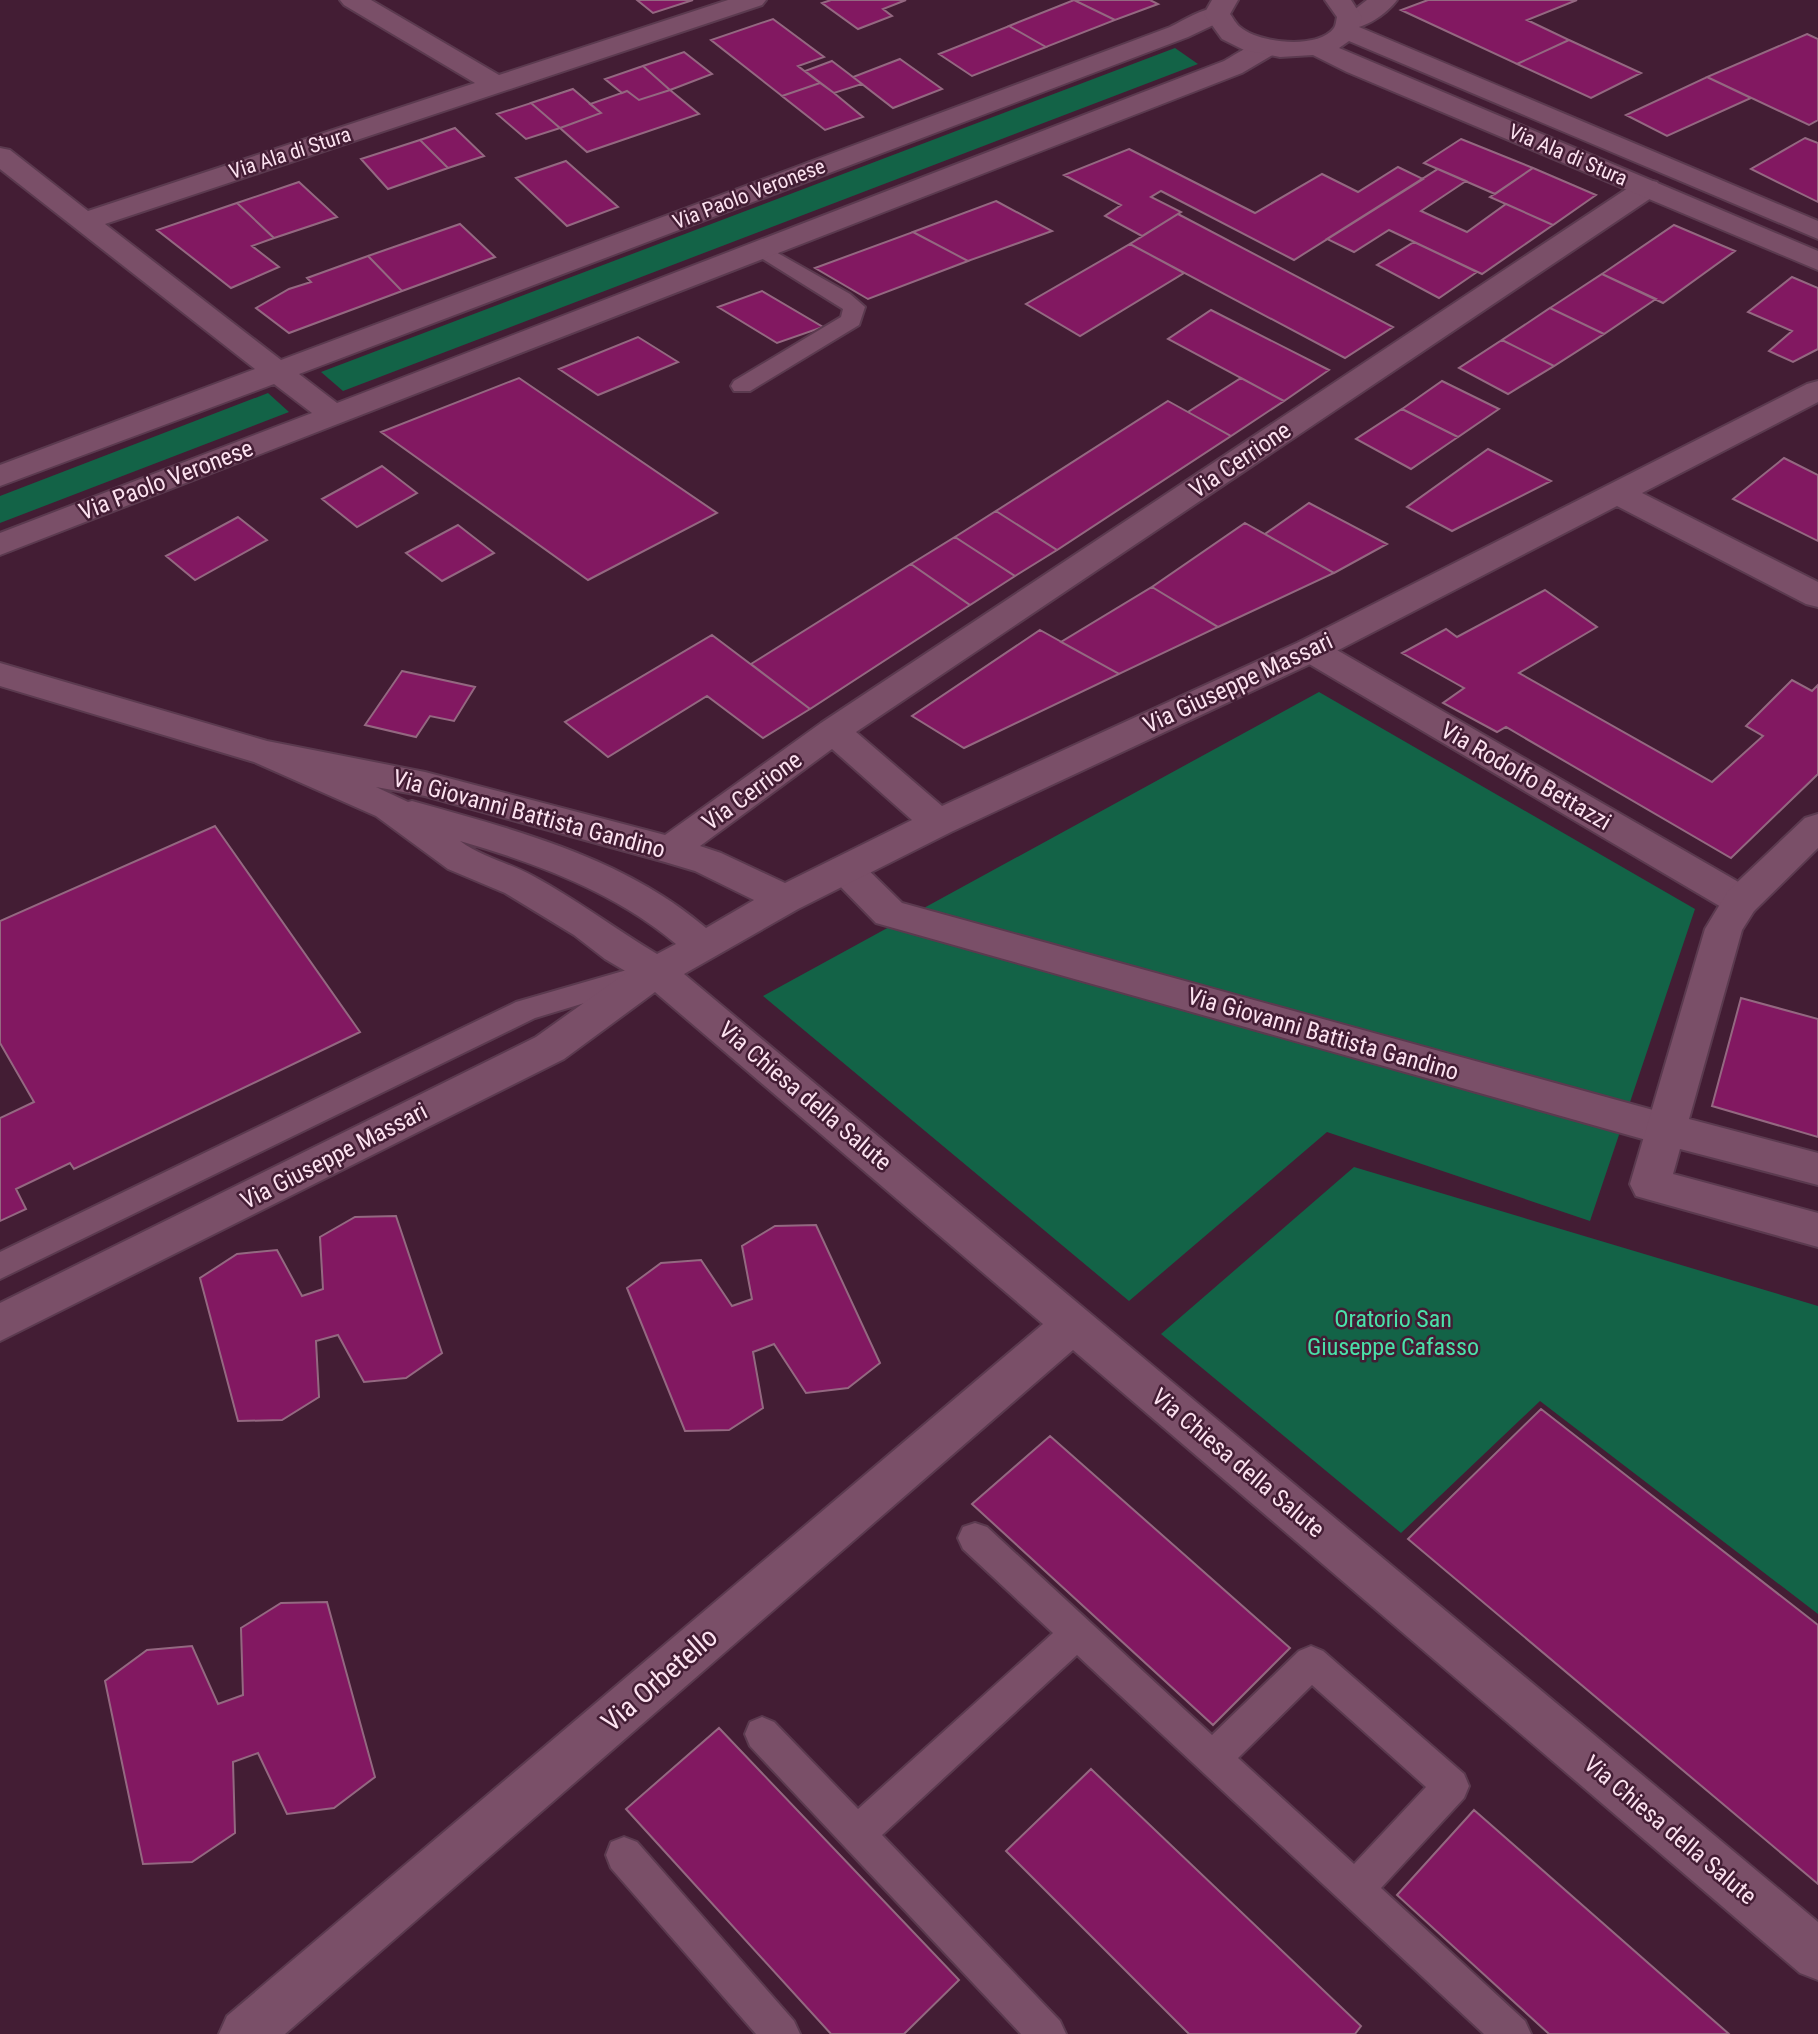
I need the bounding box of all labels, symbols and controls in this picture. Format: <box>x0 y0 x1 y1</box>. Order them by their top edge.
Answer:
street label: Via Ala di Stura <box>1505 119 1631 191</box>
street label: Via Ala di Stura <box>226 122 354 184</box>
street label: Via Paolo Veronese <box>669 154 829 234</box>
street label: Via Cerrione <box>1184 416 1296 504</box>
street label: Via Paolo Veronese <box>75 434 257 526</box>
street label: Via Giuseppe Massari <box>1139 627 1337 739</box>
street label: Via Rodolfo Bettazzi <box>1436 716 1616 836</box>
street label: Via Cerrione <box>697 746 807 836</box>
street label: Via Giovanni Battista Gandino <box>390 764 668 864</box>
street label: Via Giovanni Battista Gandino <box>1184 982 1462 1086</box>
street label: Via Chiesa della Salute <box>713 1016 897 1176</box>
street label: Via Giuseppe Massari <box>236 1097 432 1215</box>
park label: Oratorio San Giuseppe Cafasso <box>1307 1305 1479 1361</box>
street label: Via Chiesa della Salute <box>1146 1383 1330 1543</box>
street label: Via Orbetello <box>595 1620 724 1739</box>
street label: Via Chiesa della Salute <box>1578 1750 1762 1910</box>

